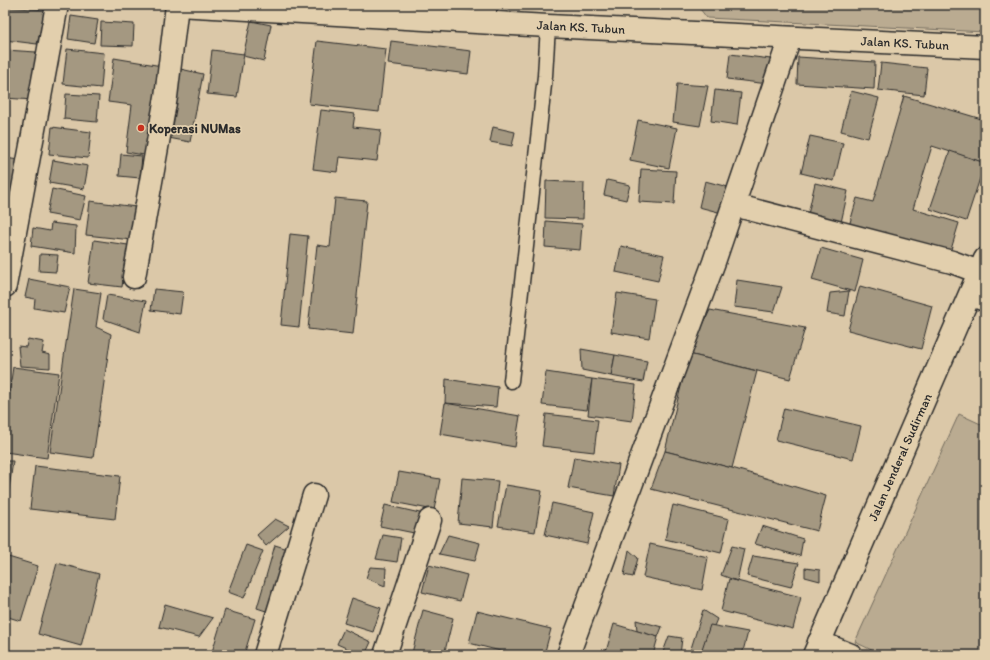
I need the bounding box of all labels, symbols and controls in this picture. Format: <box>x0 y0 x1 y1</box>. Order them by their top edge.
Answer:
street label: Jalan KS. Tubun <box>536 17 626 37</box>
street label: Jalan KS. Tubun <box>860 33 950 53</box>
place label: Koperasi NUMas <box>149 121 241 137</box>
marker: Koperasi NUMas <box>136 123 146 133</box>
street label: Jalan Jenderal Sudirman <box>865 390 935 523</box>

